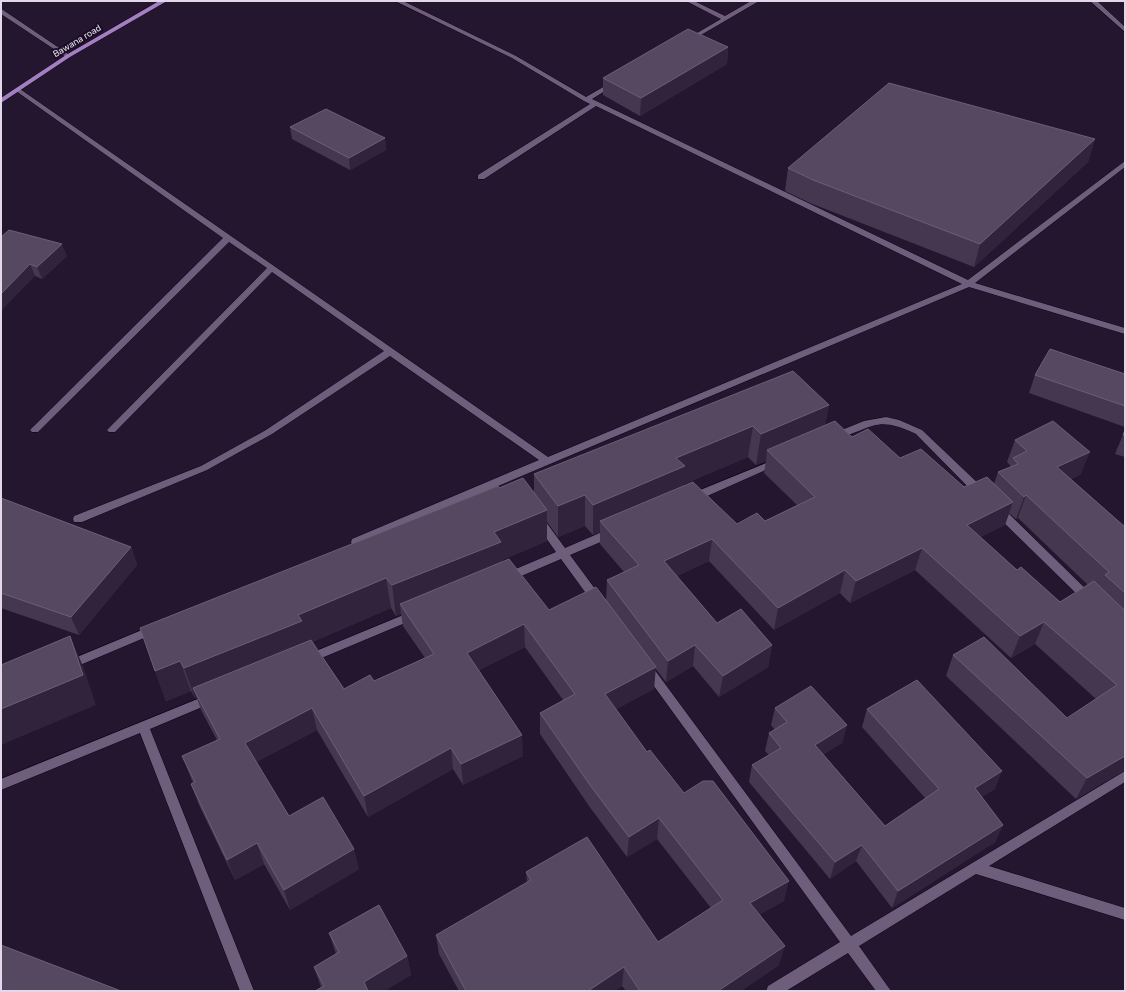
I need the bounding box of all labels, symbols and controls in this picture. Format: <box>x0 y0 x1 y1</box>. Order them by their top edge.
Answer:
street label: Bawana road <box>51 23 103 59</box>

